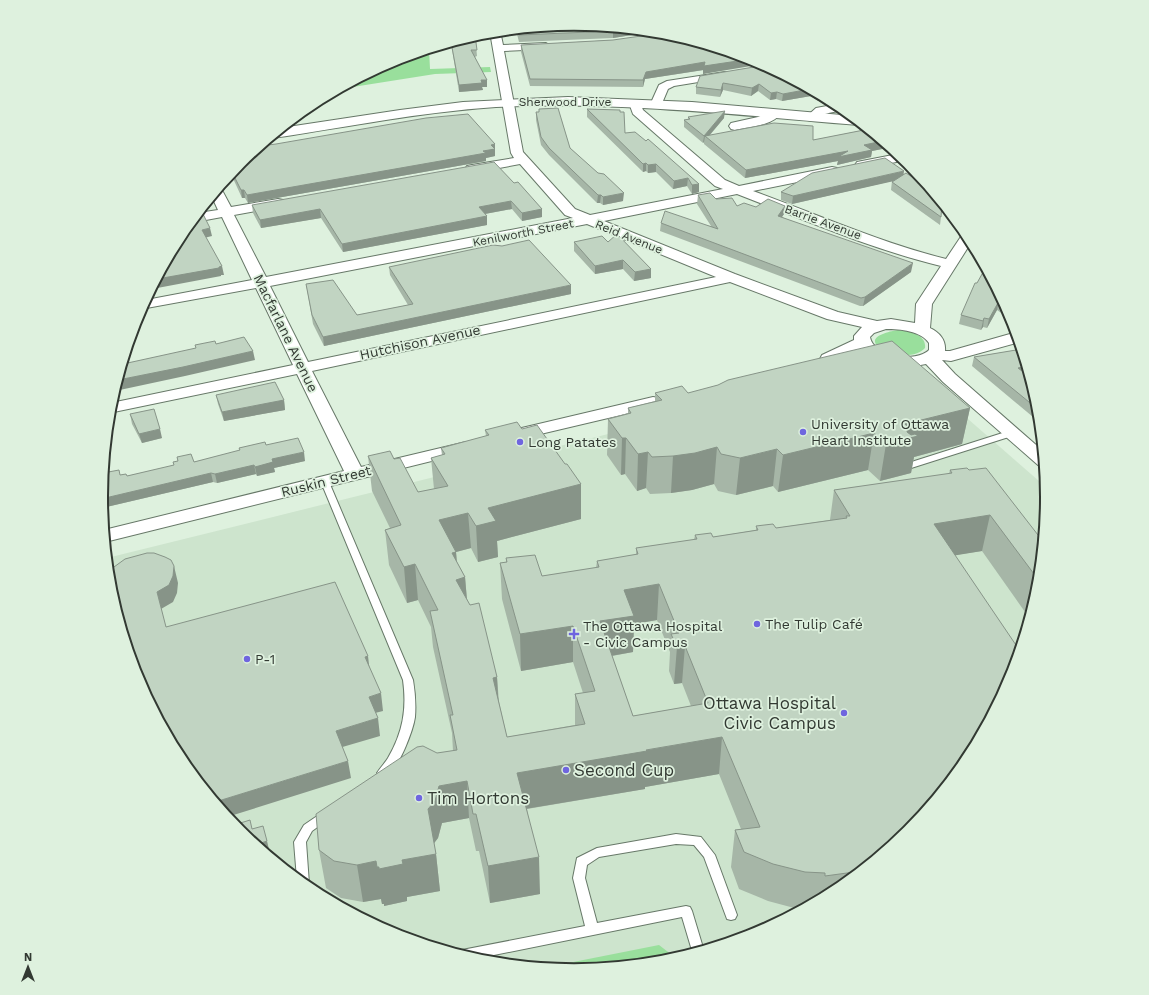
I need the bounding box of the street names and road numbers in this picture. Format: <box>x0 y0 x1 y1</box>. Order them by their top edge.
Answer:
street label: Sherwood Drive <box>519 95 611 109</box>
street label: Barrie Avenue <box>783 202 863 242</box>
street label: Kenilworth Street <box>471 216 575 250</box>
street label: Reid Avenue <box>593 217 665 257</box>
street label: Macfarlane Avenue <box>251 271 321 395</box>
street label: Hutchison Avenue <box>358 321 482 363</box>
street label: Ruskin Street <box>279 462 373 500</box>

